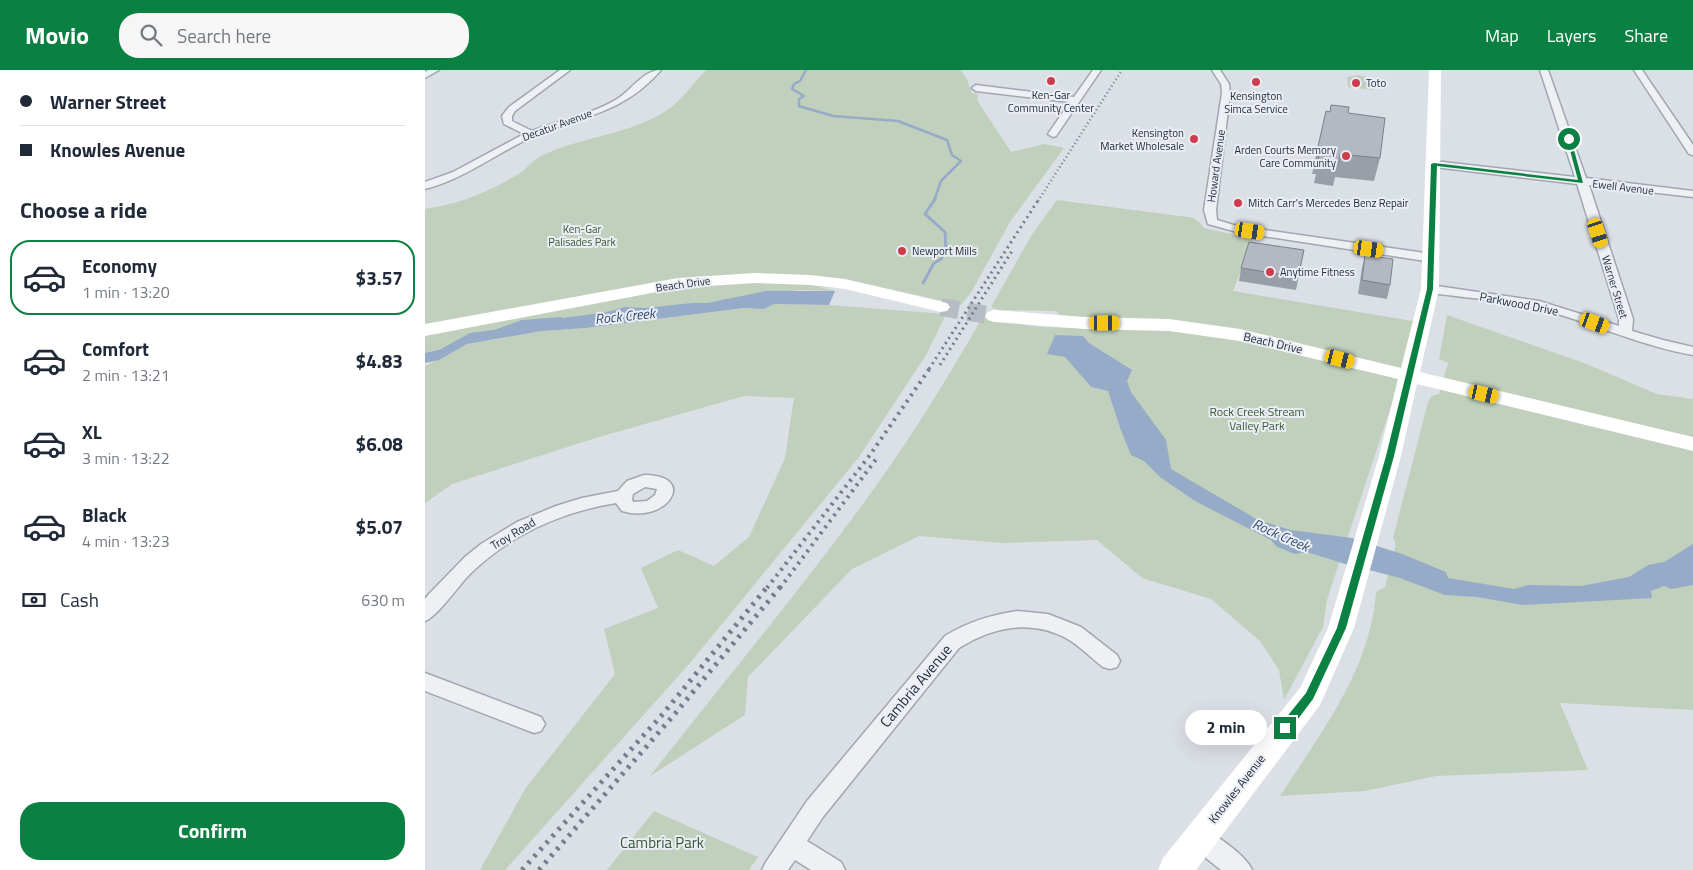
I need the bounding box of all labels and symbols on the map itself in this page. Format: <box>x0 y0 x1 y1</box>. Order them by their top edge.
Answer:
marker: Ken-Gar Community Center <box>1045 75 1057 87</box>
place label: Toto <box>1366 75 1386 91</box>
marker: Kensington Simca Service <box>1250 76 1262 88</box>
marker: Toto <box>1350 77 1362 89</box>
place label: Ken-Gar Community Center <box>1008 87 1094 116</box>
place label: Kensington Simca Service <box>1224 88 1288 117</box>
street label: Decatur Avenue <box>520 105 595 145</box>
place label: Kensington Market Wholesale <box>1100 125 1184 154</box>
street label: Howard Avenue <box>1203 128 1229 203</box>
route start <box>1558 128 1580 150</box>
marker: Kensington Market Wholesale <box>1188 133 1200 145</box>
place label: Arden Courts Memory Care Community <box>1234 142 1337 171</box>
marker: Arden Courts Memory Care Community <box>1340 150 1352 162</box>
street label: Ewell Avenue <box>1591 175 1655 199</box>
place label: Mitch Carr's Mercedes Benz Repair <box>1248 195 1409 211</box>
marker: Mitch Carr's Mercedes Benz Repair <box>1232 197 1244 209</box>
car <box>1586 216 1609 250</box>
park label: Ken-Gar Palisades Park <box>548 221 616 250</box>
car <box>1234 221 1265 241</box>
car <box>1353 239 1384 259</box>
place label: Newport Mills <box>912 243 977 259</box>
marker: Newport Mills <box>896 245 908 257</box>
street label: Warner Street <box>1598 254 1632 321</box>
place label: Anytime Fitness <box>1280 264 1355 280</box>
marker: Anytime Fitness <box>1264 266 1276 278</box>
street label: Beach Drive <box>655 272 712 296</box>
street label: Parkwood Drive <box>1478 287 1560 320</box>
water label: Rock Creek <box>594 302 658 329</box>
car <box>1578 311 1611 335</box>
car <box>1090 316 1120 331</box>
street label: Beach Drive <box>1242 327 1304 359</box>
car <box>1323 348 1356 370</box>
car <box>1467 383 1500 405</box>
park label: Rock Creek Stream Valley Park <box>1209 402 1305 435</box>
street label: Troy Road <box>486 513 539 555</box>
water label: Rock Creek <box>1249 513 1315 557</box>
street label: Cambria Avenue <box>874 639 957 732</box>
callout: 2 min <box>1185 710 1267 746</box>
route end <box>1274 717 1296 739</box>
street label: Knowles Avenue <box>1203 750 1270 827</box>
park label: Cambria Park <box>620 831 704 854</box>

